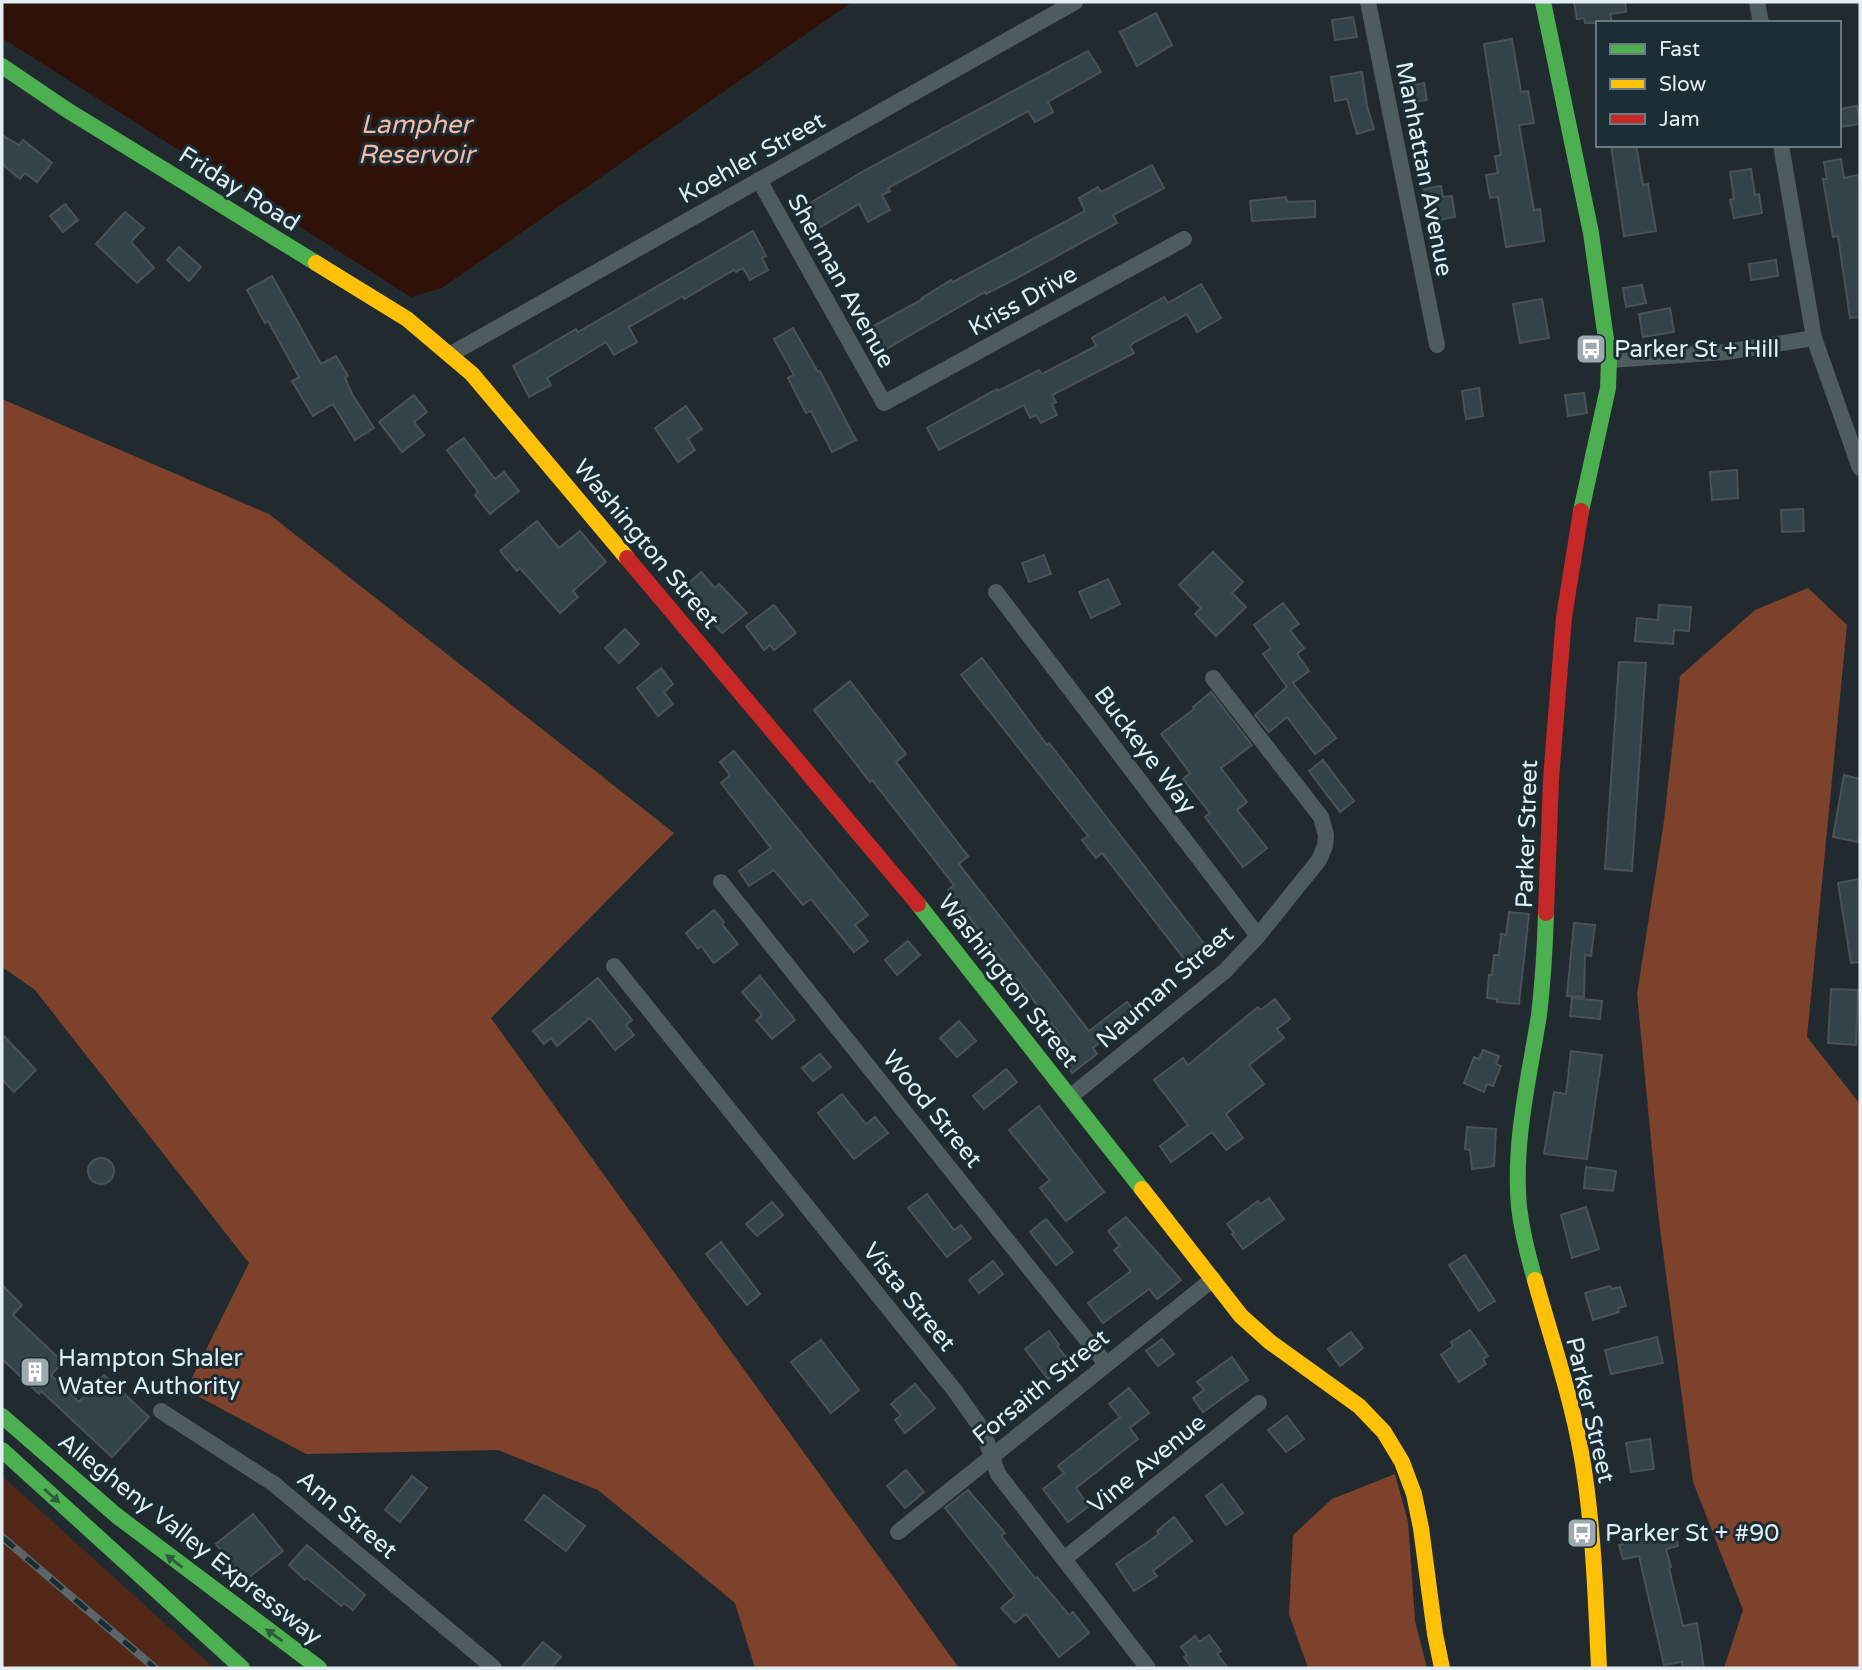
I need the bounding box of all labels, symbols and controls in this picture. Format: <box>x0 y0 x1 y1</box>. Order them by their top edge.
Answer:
legend <box>1596 21 1841 147</box>
text: Fast <box>1659 37 1700 62</box>
street label: Manhattan Avenue <box>1389 59 1459 279</box>
text: Slow <box>1659 72 1707 97</box>
street label: Koehler Street <box>674 106 830 210</box>
text: Jam <box>1659 107 1700 132</box>
water label: Lampher Reservoir <box>358 109 477 170</box>
street label: Friday Road <box>173 140 305 238</box>
street label: Sherman Avenue <box>781 189 901 373</box>
street label: Kriss Drive <box>964 259 1082 343</box>
bus stop icon: Parker St + Hill <box>1574 332 1608 366</box>
place label: Parker St + Hill <box>1614 335 1779 364</box>
street label: Washington Street <box>567 454 725 634</box>
street label: Buckeye Way <box>1088 680 1202 820</box>
street label: Parker Street <box>1510 759 1544 909</box>
street label: Washington Street <box>931 889 1085 1073</box>
street label: Nauman Street <box>1090 920 1240 1054</box>
street label: Wood Street <box>876 1045 988 1173</box>
street label: Vista Street <box>856 1237 962 1357</box>
street label: Forsaith Street <box>967 1323 1115 1451</box>
street label: Parker Street <box>1559 1334 1621 1486</box>
place label: Hampton Shaler Water Authority <box>58 1344 243 1401</box>
building icon: Hampton Shaler Water Authority <box>18 1355 52 1389</box>
street label: Vine Avenue <box>1082 1408 1212 1520</box>
street label: Allegheny Valley Expressway <box>52 1427 328 1651</box>
street label: Ann Street <box>291 1465 403 1565</box>
one-way arrow <box>43 1488 61 1504</box>
bus stop icon: Parker St + #90 <box>1565 1516 1599 1550</box>
place label: Parker St + #90 <box>1605 1519 1779 1548</box>
one-way arrow <box>165 1554 183 1569</box>
one-way arrow <box>265 1628 283 1642</box>

